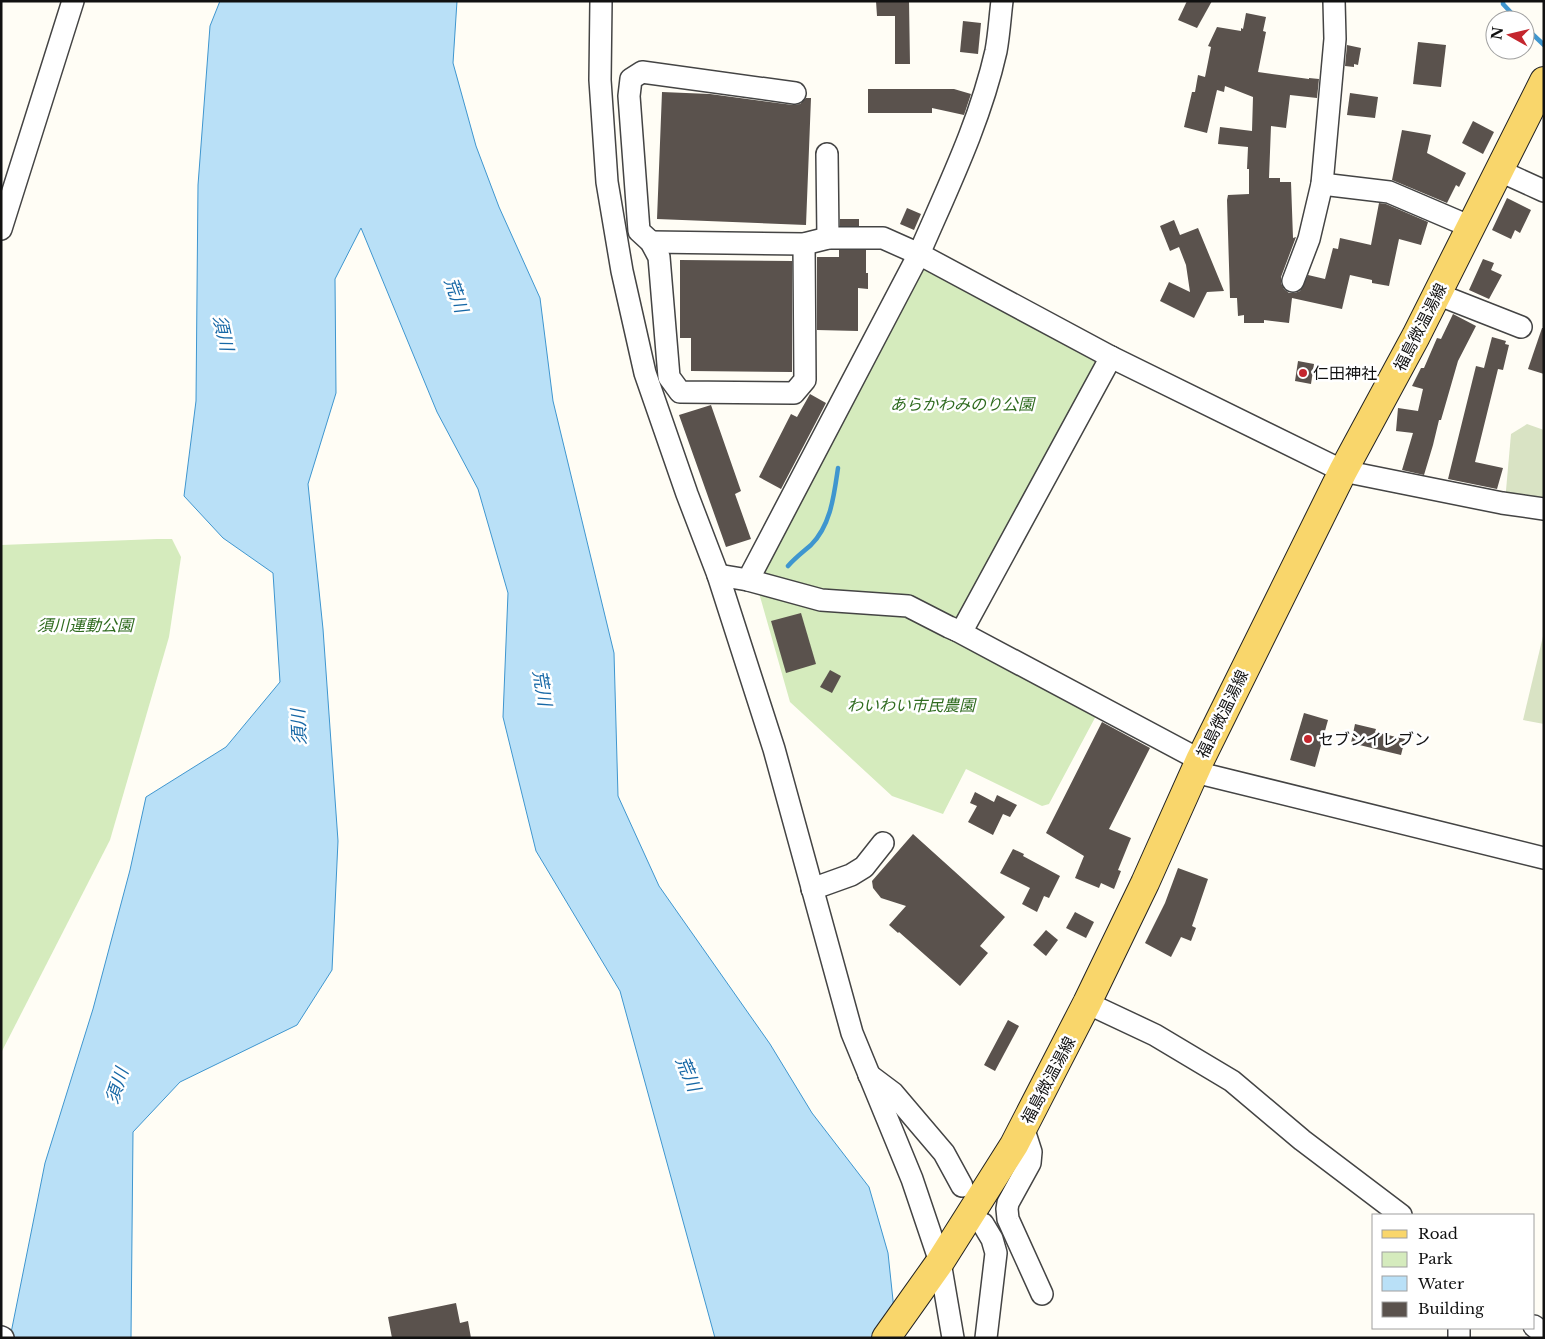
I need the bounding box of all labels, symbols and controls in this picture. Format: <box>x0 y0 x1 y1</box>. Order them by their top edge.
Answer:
north arrow <box>1485 10 1535 60</box>
text: N <box>1487 25 1507 41</box>
water label: 荒川 <box>440 274 473 318</box>
street label: 福島微温湯線 <box>1389 280 1451 374</box>
water label: 須川 <box>208 313 238 355</box>
place label: 仁田神社 <box>1313 363 1377 383</box>
marker: 仁田神社 <box>1297 367 1309 379</box>
park label: あらかわみのり公園 <box>890 394 1036 414</box>
park label: 須川運動公園 <box>37 615 135 635</box>
street label: 福島微温湯線 <box>1192 666 1252 762</box>
water label: 荒川 <box>528 668 556 710</box>
park label: わいわい市民農園 <box>847 695 977 715</box>
water label: 須川 <box>287 706 311 746</box>
place label: セブンイレブン <box>1318 729 1430 749</box>
marker: セブンイレブン <box>1302 733 1314 745</box>
street label: 福島微温湯線 <box>1017 1033 1079 1127</box>
water label: 荒川 <box>671 1053 706 1097</box>
water label: 須川 <box>101 1064 134 1107</box>
legend <box>1372 1214 1535 1329</box>
text: Road <box>1418 1224 1458 1243</box>
text: Park <box>1418 1249 1454 1268</box>
text: Water <box>1417 1274 1465 1293</box>
text: Building <box>1418 1299 1485 1318</box>

